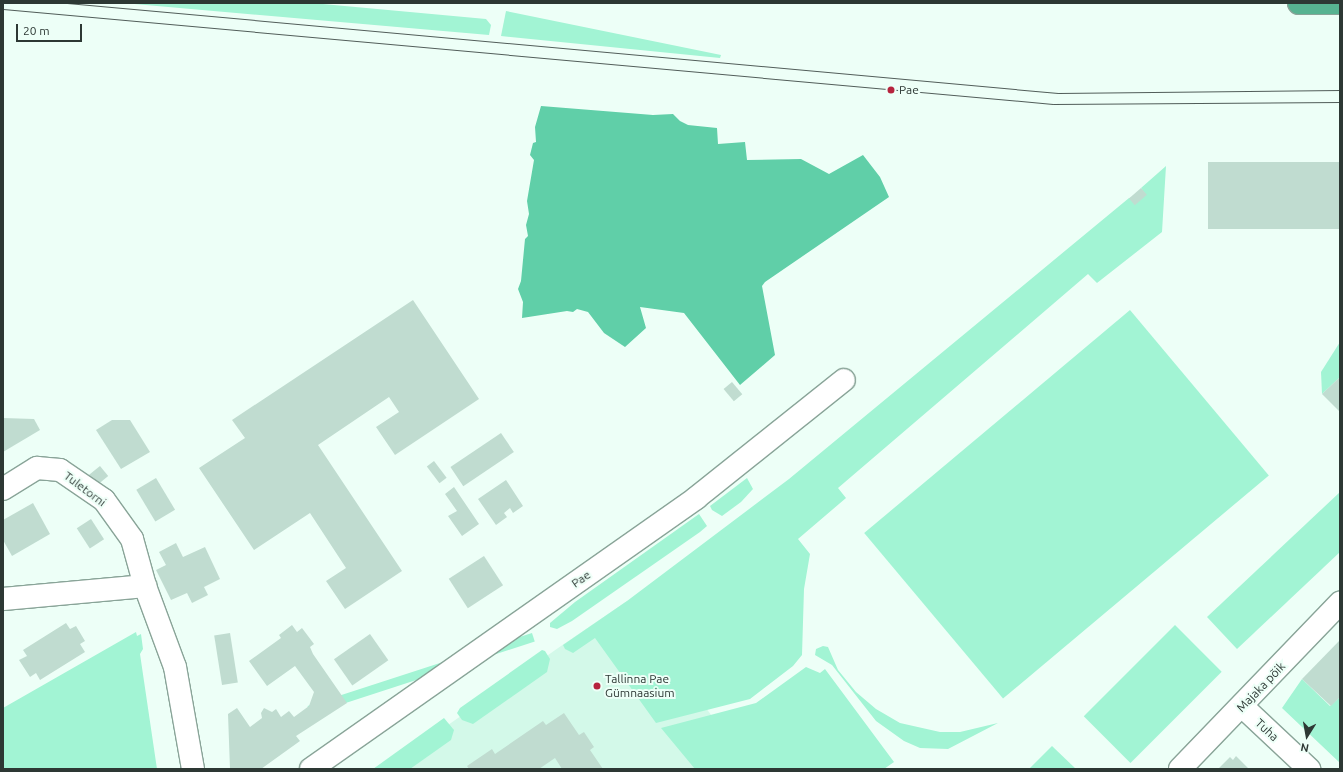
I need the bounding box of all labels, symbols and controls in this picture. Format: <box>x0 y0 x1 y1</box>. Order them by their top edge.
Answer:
scale bar <box>18 16 84 42</box>
text: 20 m <box>23 24 50 37</box>
place label: Pae <box>899 83 919 97</box>
marker: Pae <box>886 85 896 95</box>
street label: Tuletorni <box>61 469 109 509</box>
street label: Pae <box>569 567 593 591</box>
street label: Majaka põik <box>1234 659 1288 715</box>
place label: Tallinna Pae Gümnaasium <box>605 672 675 700</box>
marker: Tallinna Pae Gümnaasium <box>592 681 602 691</box>
street label: Tuha <box>1253 716 1281 744</box>
north arrow <box>1287 716 1327 756</box>
text: N <box>1300 741 1310 754</box>

